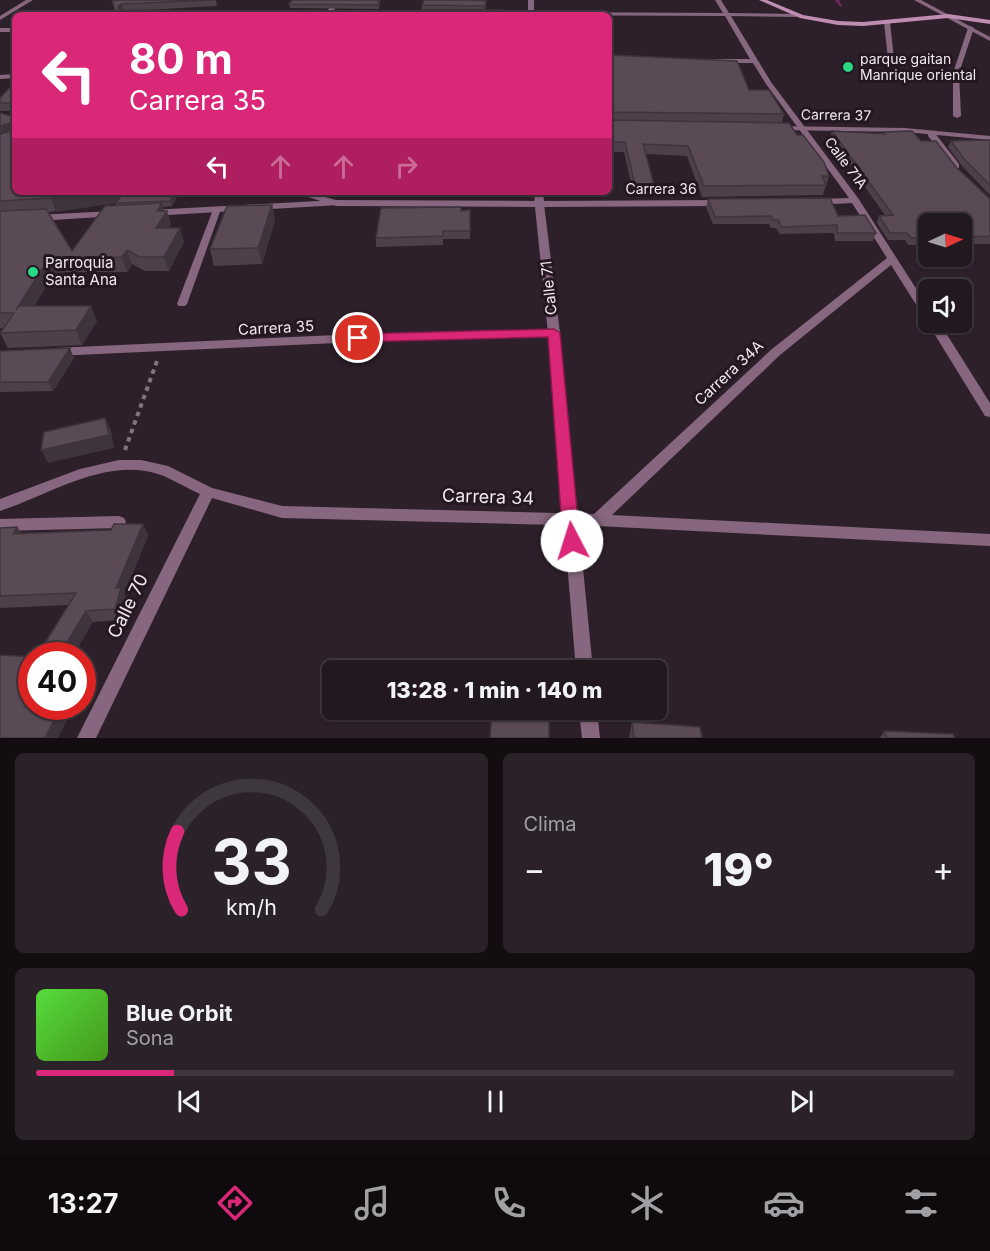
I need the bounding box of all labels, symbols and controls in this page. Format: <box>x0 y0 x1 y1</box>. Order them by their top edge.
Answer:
text: 80 m <box>129 33 233 84</box>
icon: left <box>30 36 108 114</box>
place label: parque gaitan Manrique oriental <box>860 50 976 83</box>
marker: parque gaitan Manrique oriental <box>841 60 855 74</box>
text: Carrera 35 <box>129 84 266 117</box>
street label: Carrera 37 <box>801 105 871 124</box>
street label: Calle 71A <box>821 134 872 192</box>
icon: left <box>201 150 234 183</box>
icon: ahead <box>264 150 297 183</box>
icon: ahead <box>327 150 360 183</box>
icon: right <box>390 150 423 183</box>
street label: Carrera 36 <box>625 180 697 197</box>
north arrow <box>918 213 972 267</box>
map controls <box>918 213 972 333</box>
place label: Parroquia Santa Ana <box>45 253 117 289</box>
street label: Calle 71 <box>536 260 561 316</box>
marker: Parroquia Santa Ana <box>26 265 40 279</box>
button: sound <box>918 279 972 333</box>
pin <box>332 312 383 363</box>
street label: Carrera 35 <box>237 316 314 339</box>
icon: arrive <box>341 321 374 354</box>
street label: Carrera 34A <box>690 336 767 409</box>
street label: Carrera 34 <box>442 484 534 509</box>
position arrow <box>540 509 604 573</box>
street label: Calle 70 <box>103 570 152 641</box>
speed limit sign: 40 <box>18 642 96 720</box>
text: 13:28 · 1 min · 140 m <box>387 677 602 703</box>
text: Clima <box>524 812 577 836</box>
text: 33 <box>211 824 292 899</box>
text: 19° <box>704 842 774 897</box>
text: − <box>524 849 545 889</box>
text: + <box>932 849 954 889</box>
text: km/h <box>226 894 277 920</box>
text: Blue Orbit <box>126 1000 233 1026</box>
text: Sona <box>126 1026 174 1050</box>
icon: previous <box>173 1085 206 1118</box>
icon: pause <box>479 1085 512 1118</box>
icon: next <box>785 1085 818 1118</box>
icon: directions <box>214 1182 256 1224</box>
icon: music <box>351 1182 393 1224</box>
icon: phone <box>488 1182 530 1224</box>
icon: climate <box>626 1182 668 1224</box>
icon: car <box>763 1182 805 1224</box>
icon: filters <box>900 1182 942 1224</box>
text: 13:27 <box>48 1187 118 1220</box>

